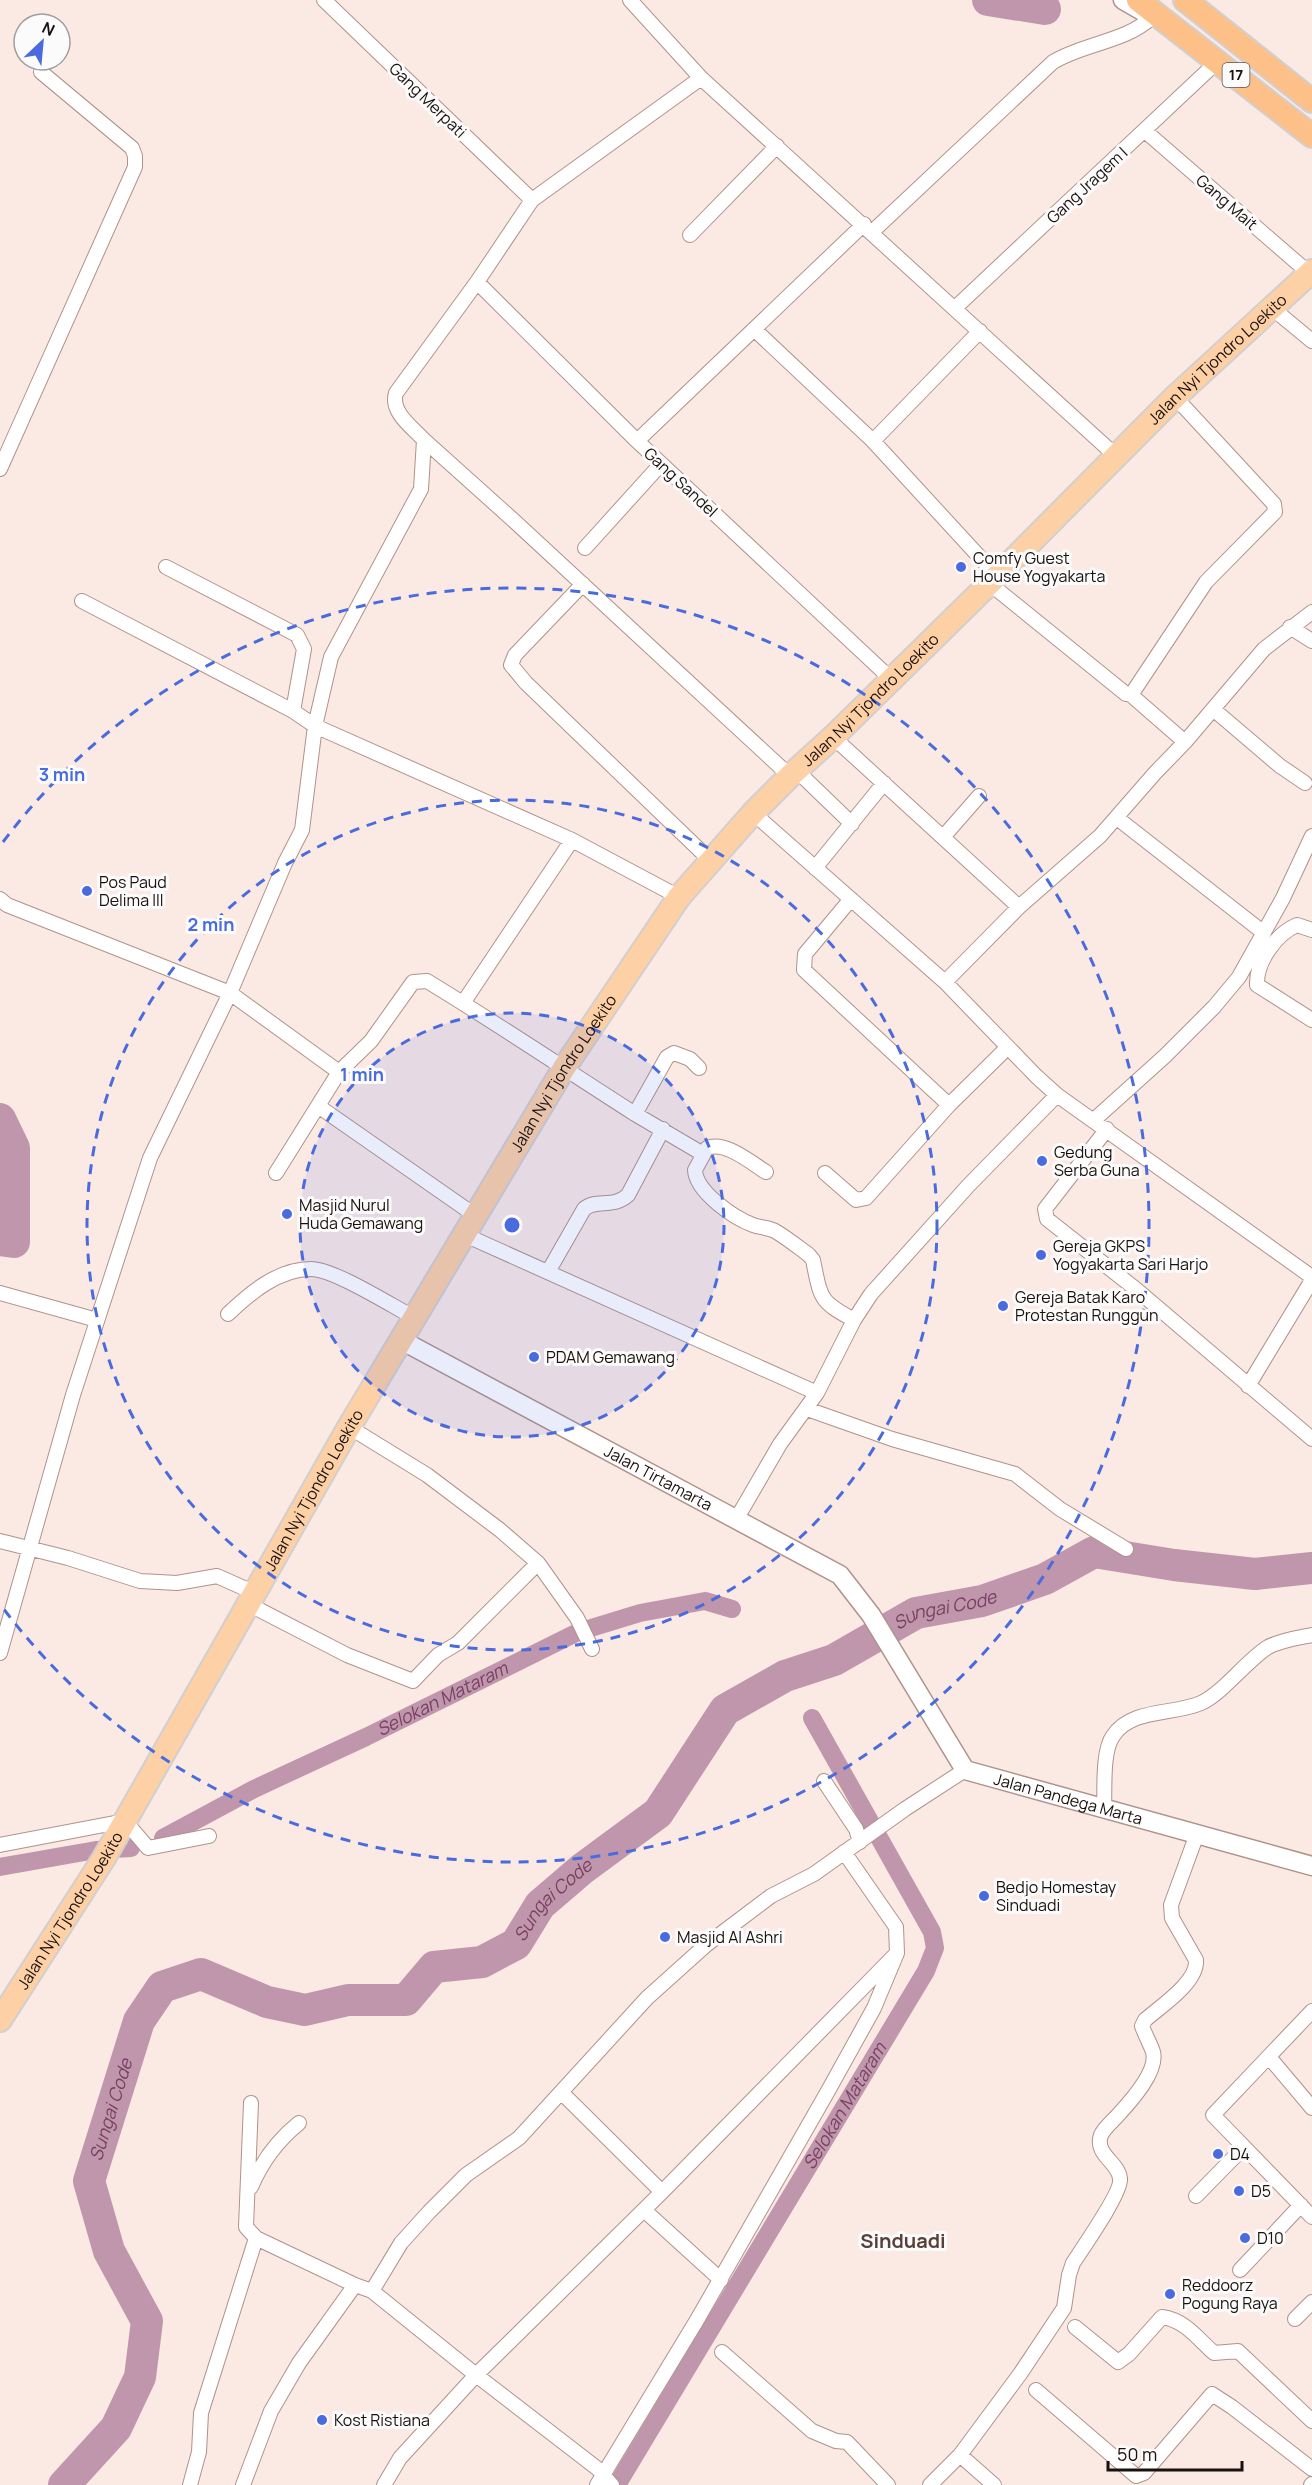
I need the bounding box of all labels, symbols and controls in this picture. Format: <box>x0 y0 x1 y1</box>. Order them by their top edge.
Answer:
north arrow <box>12 12 72 72</box>
text: N <box>39 16 59 41</box>
street label: Gang Merpati <box>385 58 471 142</box>
road number: 17 <box>1222 63 1250 87</box>
street label: Gang Jragem I <box>1042 142 1132 228</box>
street label: Gang Mait <box>1192 169 1262 235</box>
street label: Jalan Nyi Tjondro Loekito <box>1143 289 1291 429</box>
street label: Gang Sandel <box>639 442 723 522</box>
place label: Comfy Guest House Yogyakarta <box>973 547 1105 587</box>
marker: Comfy Guest House Yogyakarta <box>954 560 968 574</box>
street label: Jalan Nyi Tjondro Loekito <box>797 628 944 771</box>
text: 3 min <box>39 762 85 786</box>
place label: Pos Paud Delima III <box>99 871 167 911</box>
marker: Pos Paud Delima III <box>80 884 94 898</box>
text: 2 min <box>188 912 234 936</box>
street label: Jalan Nyi Tjondro Loekito <box>505 990 621 1156</box>
text: 1 min <box>340 1062 384 1086</box>
place label: Gedung Serba Guna <box>1054 1141 1140 1181</box>
marker: Gedung Serba Guna <box>1035 1154 1049 1168</box>
place label: Masjid Nurul Huda Gemawang <box>299 1194 423 1234</box>
marker: Masjid Nurul Huda Gemawang <box>280 1207 294 1221</box>
centre of rings <box>502 1215 522 1235</box>
place label: Gereja GKPS Yogyakarta Sari Harjo <box>1053 1235 1208 1275</box>
marker: Gereja GKPS Yogyakarta Sari Harjo <box>1034 1248 1048 1262</box>
place label: Gereja Batak Karo Protestan Runggun <box>1015 1286 1159 1326</box>
marker: Gereja Batak Karo Protestan Runggun <box>996 1299 1010 1313</box>
place label: PDAM Gemawang <box>546 1346 675 1368</box>
marker: PDAM Gemawang <box>527 1350 541 1364</box>
street label: Jalan Nyi Tjondro Loekito <box>259 1405 368 1575</box>
street label: Jalan Tirtamarta <box>601 1440 716 1516</box>
water label: Sungai Code <box>889 1583 1001 1635</box>
water label: Selokan Mataram <box>372 1655 513 1741</box>
street label: Jalan Pandega Marta <box>992 1768 1145 1830</box>
street label: Jalan Nyi Tjondro Loekito <box>12 1828 128 1993</box>
water label: Sungai Code <box>508 1852 598 1945</box>
place label: Bedjo Homestay Sinduadi <box>996 1876 1117 1916</box>
marker: Bedjo Homestay Sinduadi <box>977 1889 991 1903</box>
place label: Masjid Al Ashri <box>677 1926 783 1948</box>
marker: Masjid Al Ashri <box>658 1930 672 1944</box>
water label: Selokan Mataram <box>797 2036 892 2173</box>
water label: Sungai Code <box>83 2054 138 2164</box>
place label: D4 <box>1230 2143 1250 2165</box>
marker: D4 <box>1211 2147 1225 2161</box>
place label: D5 <box>1251 2180 1271 2202</box>
marker: D5 <box>1232 2184 1246 2198</box>
district label: Sinduadi <box>860 2227 946 2254</box>
place label: D10 <box>1257 2227 1284 2249</box>
marker: D10 <box>1238 2231 1252 2245</box>
place label: Reddoorz Pogung Raya <box>1182 2274 1278 2314</box>
marker: Reddoorz Pogung Raya <box>1163 2287 1177 2301</box>
place label: Kost Ristiana <box>334 2409 430 2431</box>
marker: Kost Ristiana <box>315 2413 329 2427</box>
scale bar <box>1108 2434 1242 2472</box>
text: 50 m <box>1117 2442 1157 2466</box>

